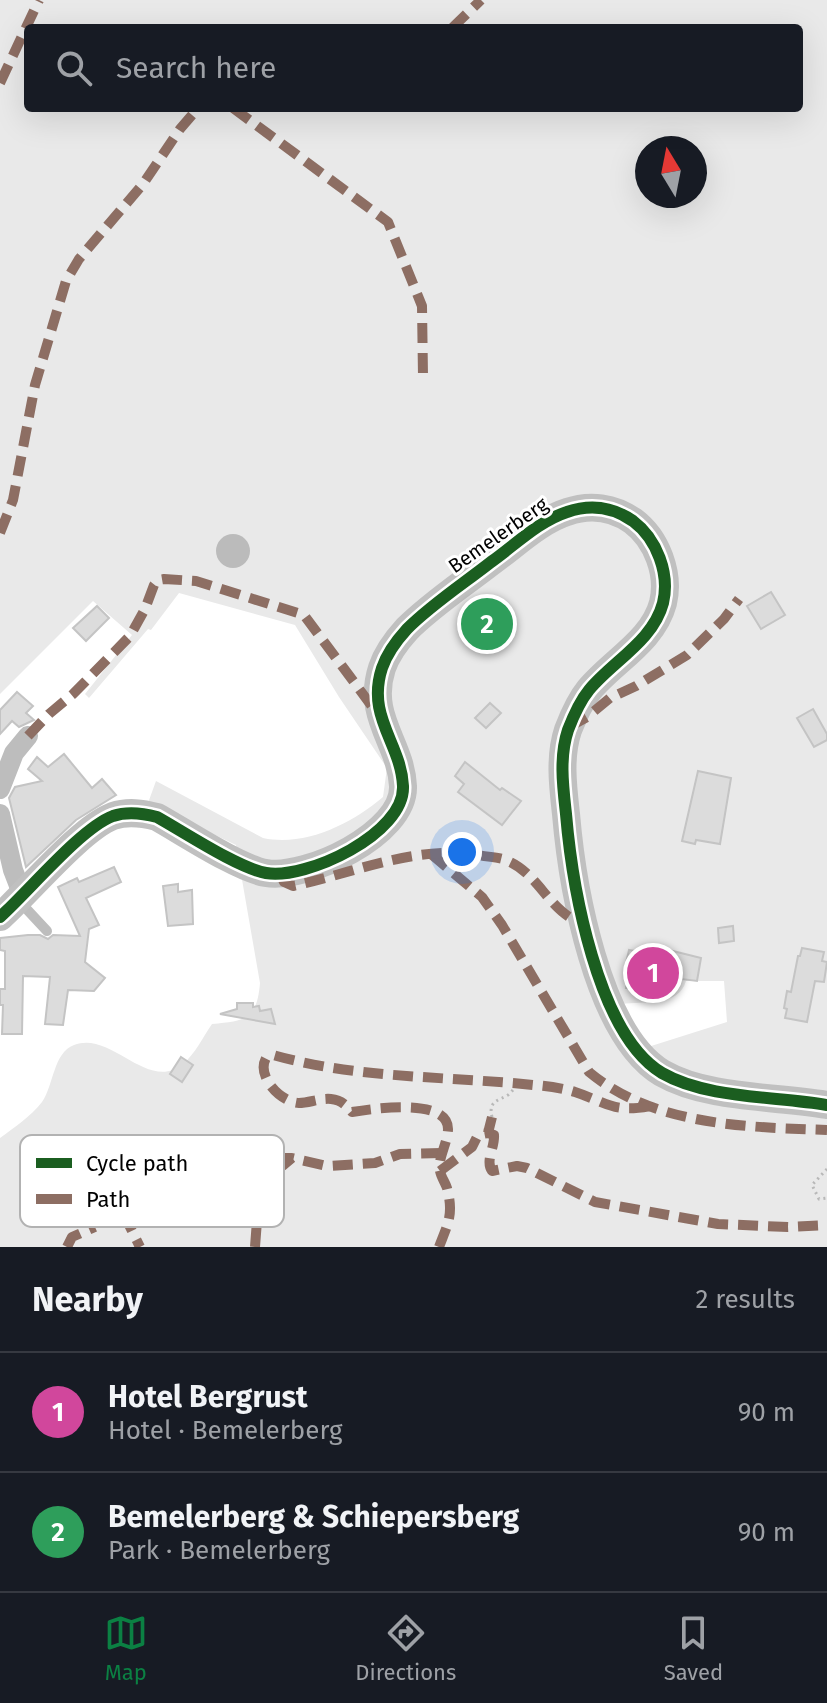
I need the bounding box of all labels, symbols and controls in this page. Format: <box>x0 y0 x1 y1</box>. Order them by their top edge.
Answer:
search box <box>24 24 803 112</box>
icon: search <box>52 46 96 90</box>
text: Search here <box>116 50 276 86</box>
north arrow <box>635 136 707 208</box>
street label: Bemelerberg <box>444 492 553 578</box>
pin: 2 <box>461 594 513 654</box>
your location <box>442 832 482 872</box>
pin: 1 <box>627 943 679 1003</box>
legend <box>20 1135 284 1227</box>
text: Cycle path <box>86 1150 188 1177</box>
text: Path <box>86 1186 130 1213</box>
text: Nearby <box>32 1279 143 1320</box>
text: 2 results <box>695 1284 795 1315</box>
text: Hotel Bergrust <box>108 1379 308 1415</box>
text: 1 <box>52 1397 64 1428</box>
text: 90 m <box>738 1397 795 1428</box>
text: Hotel · Bemelerberg <box>108 1415 343 1446</box>
text: Bemelerberg & Schiepersberg <box>108 1499 519 1535</box>
text: 2 <box>51 1517 65 1548</box>
text: 90 m <box>738 1517 795 1548</box>
text: Park · Bemelerberg <box>108 1535 330 1566</box>
tab: Map <box>104 1611 148 1686</box>
tab: Directions <box>355 1611 456 1686</box>
tab: Saved <box>664 1611 723 1686</box>

